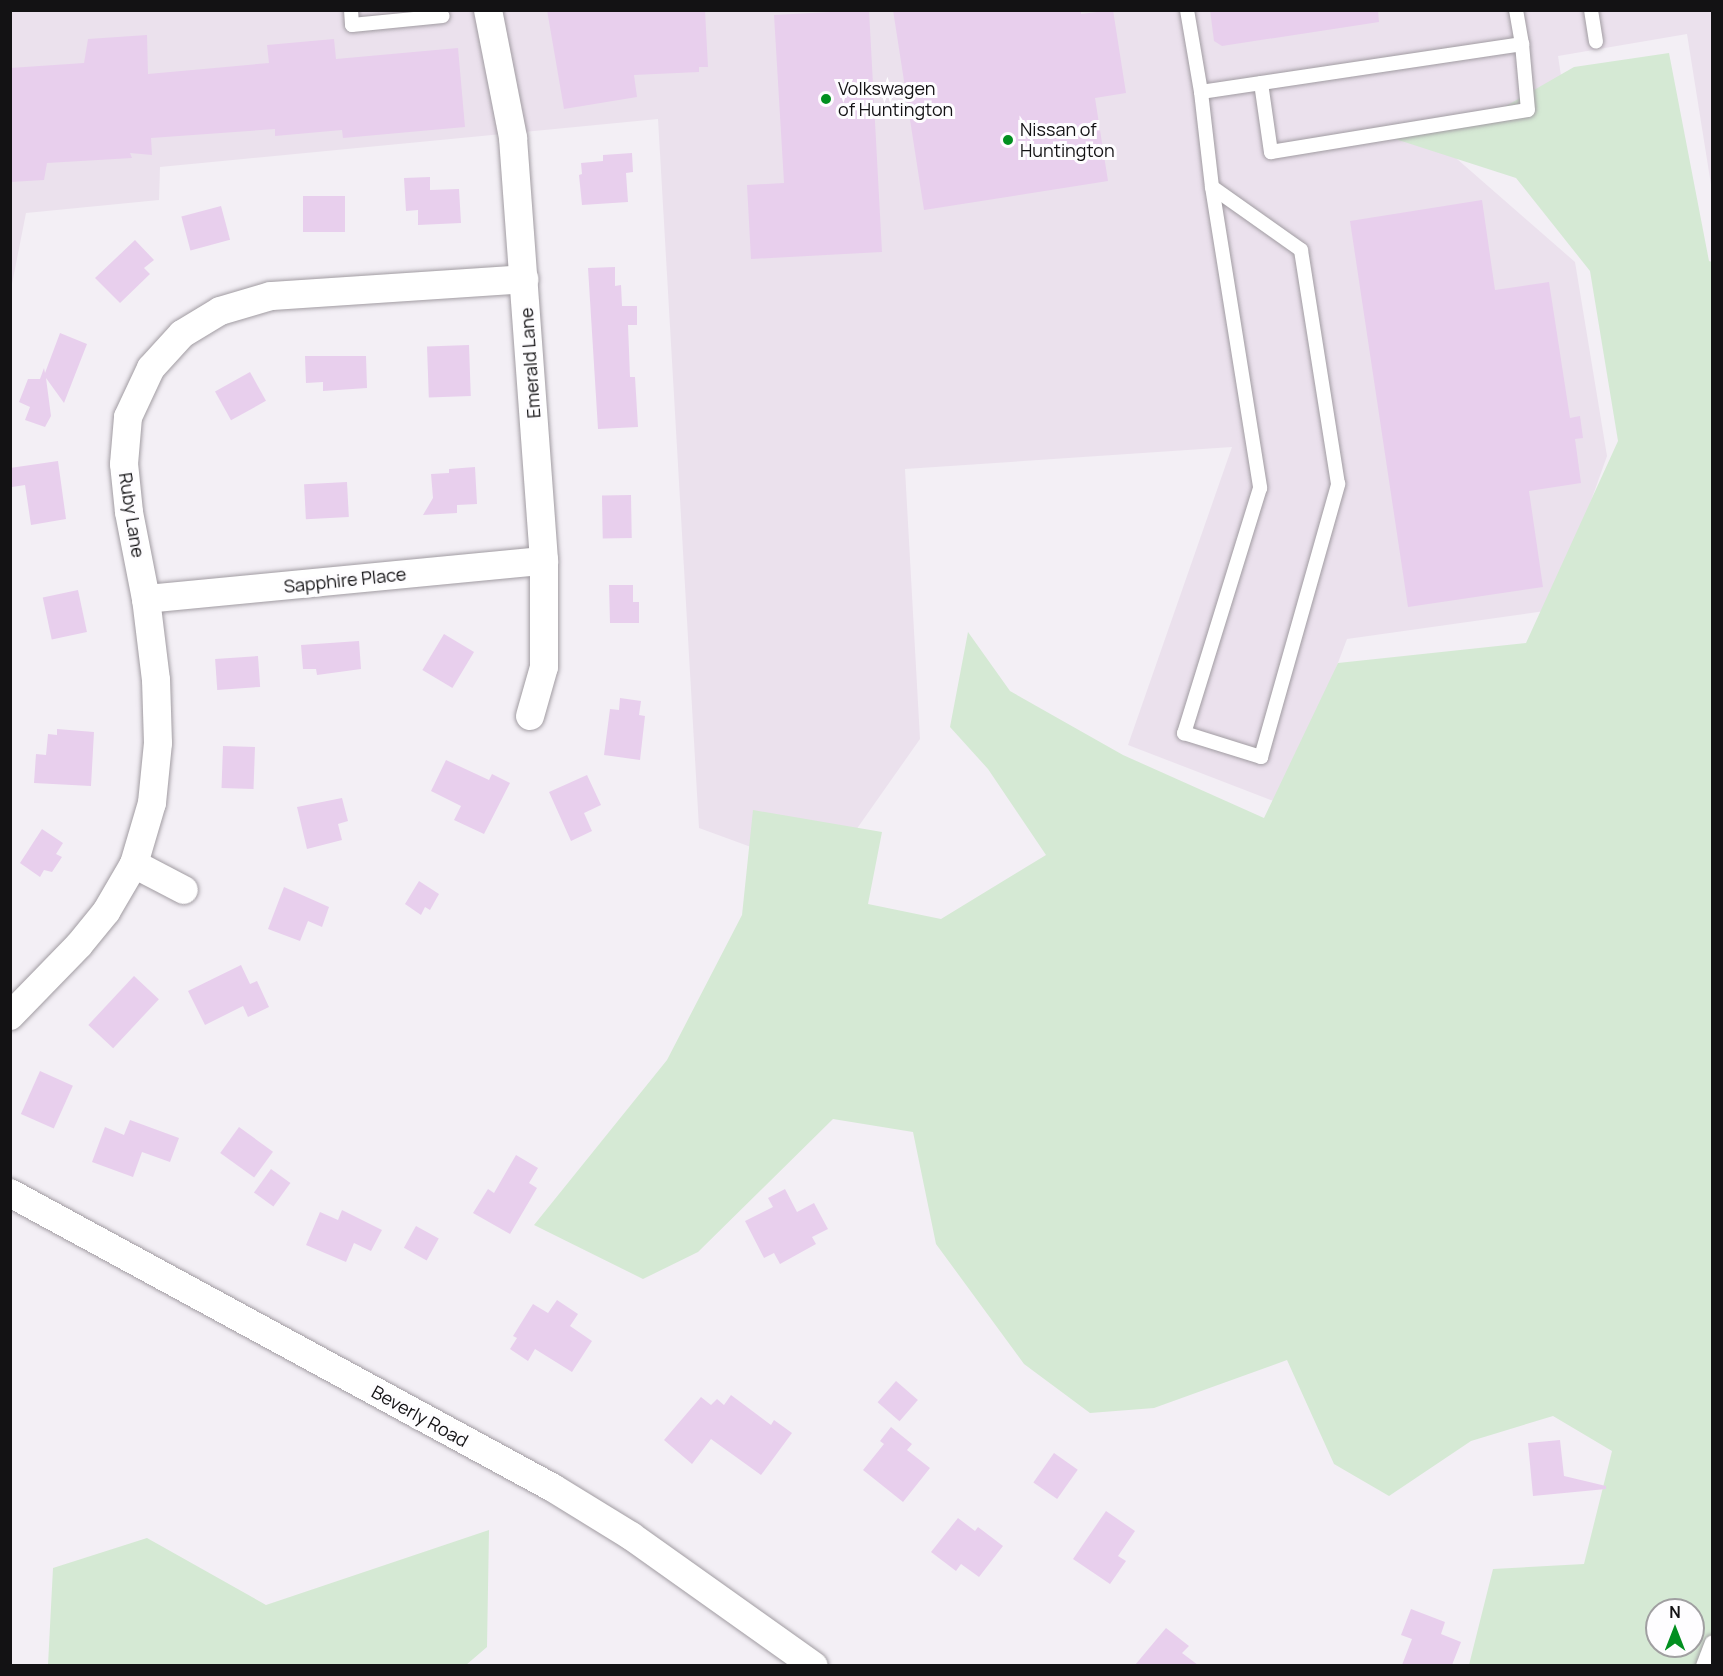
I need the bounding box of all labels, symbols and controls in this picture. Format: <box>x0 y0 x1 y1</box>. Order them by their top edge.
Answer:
place label: Volkswagen of Huntington <box>838 78 953 121</box>
marker: Volkswagen of Huntington <box>819 92 833 106</box>
place label: Nissan of Huntington <box>1020 119 1115 162</box>
marker: Nissan of Huntington <box>1001 133 1015 147</box>
street label: Emerald Lane <box>515 307 545 419</box>
street label: Ruby Lane <box>115 471 149 559</box>
street label: Sapphire Place <box>283 563 407 597</box>
street label: Beverly Road <box>368 1381 472 1451</box>
north arrow <box>1645 1598 1705 1658</box>
text: N <box>1669 1601 1681 1623</box>

